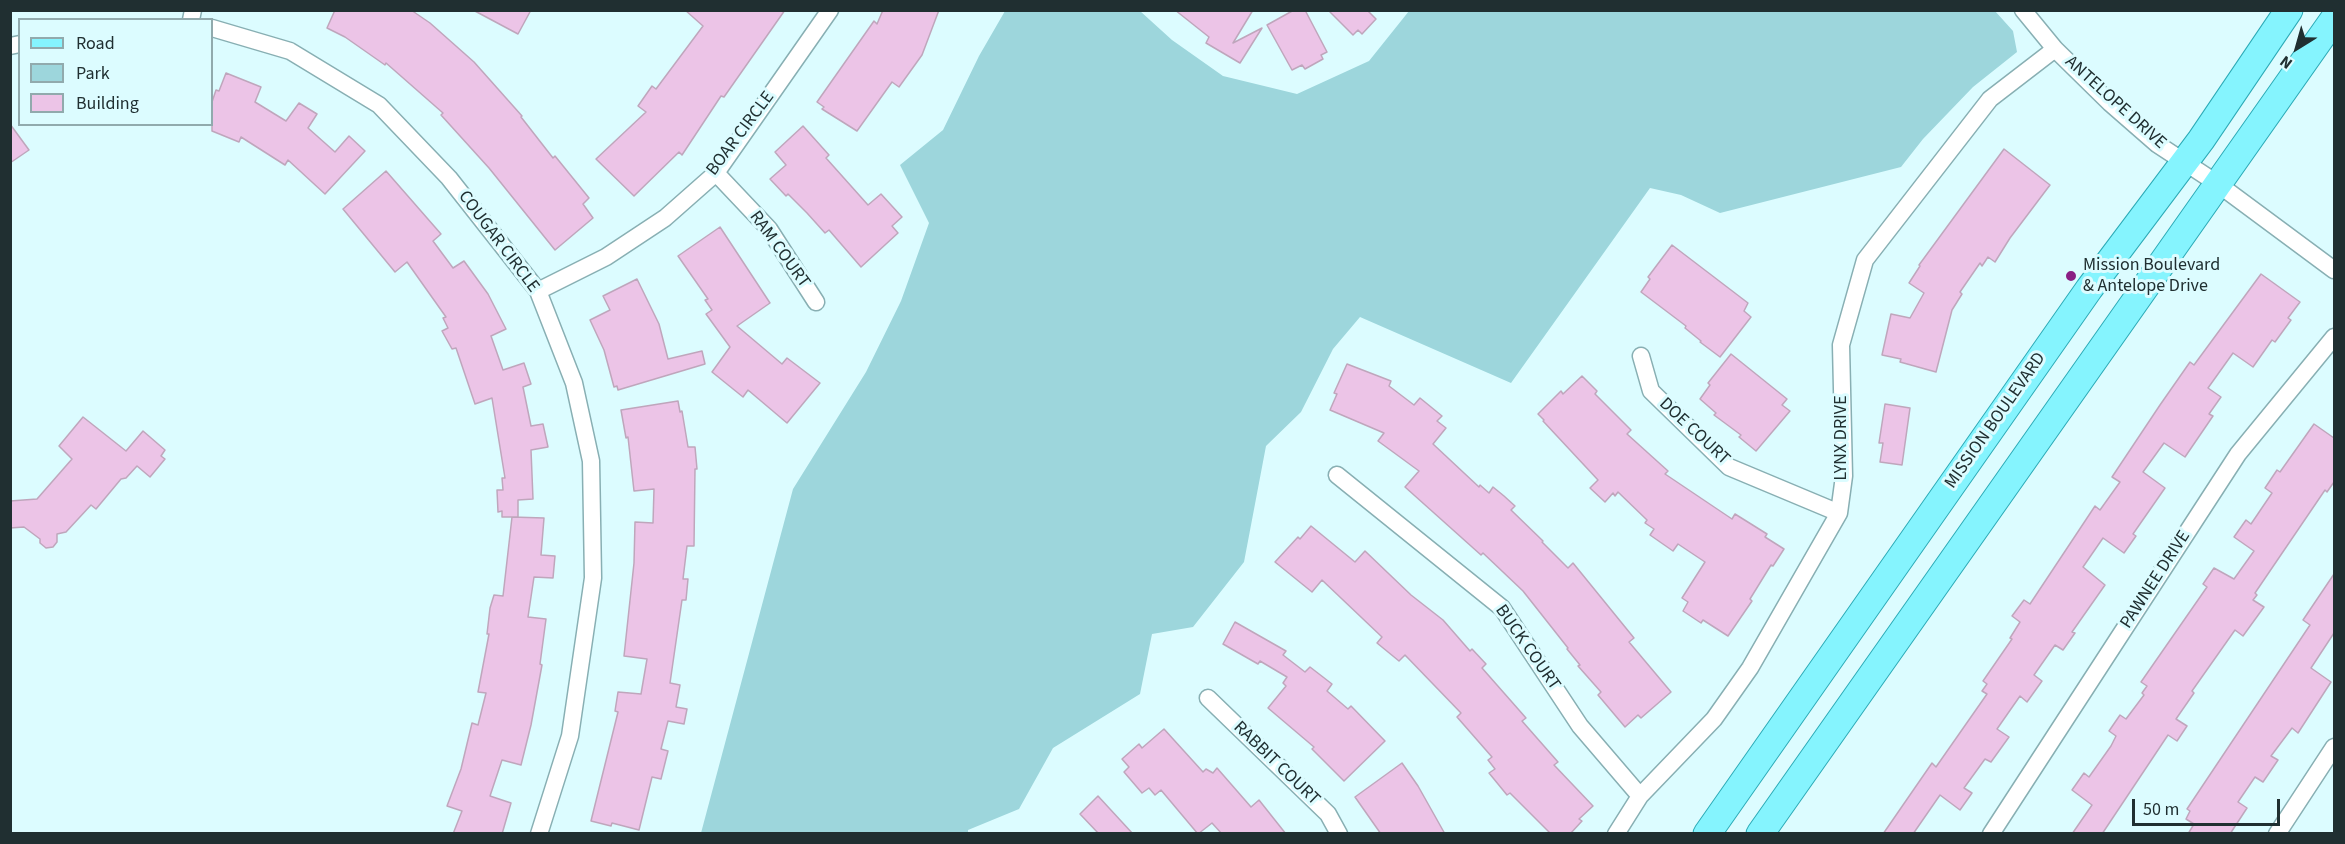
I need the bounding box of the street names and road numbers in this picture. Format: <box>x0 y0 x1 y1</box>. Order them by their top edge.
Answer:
street label: ANTELOPE DRIVE <box>2060 52 2170 154</box>
street label: BOAR CIRCLE <box>702 88 780 180</box>
street label: COUGAR CIRCLE <box>453 187 543 297</box>
street label: RAM COURT <box>744 207 814 293</box>
street label: MISSION BOULEVARD <box>1941 349 2051 493</box>
street label: DOE COURT <box>1654 394 1734 470</box>
street label: LYNX DRIVE <box>1831 395 1853 481</box>
street label: PAWNEE DRIVE <box>2116 527 2196 633</box>
street label: BUCK COURT <box>1490 601 1564 695</box>
street label: RABBIT COURT <box>1228 717 1324 811</box>

